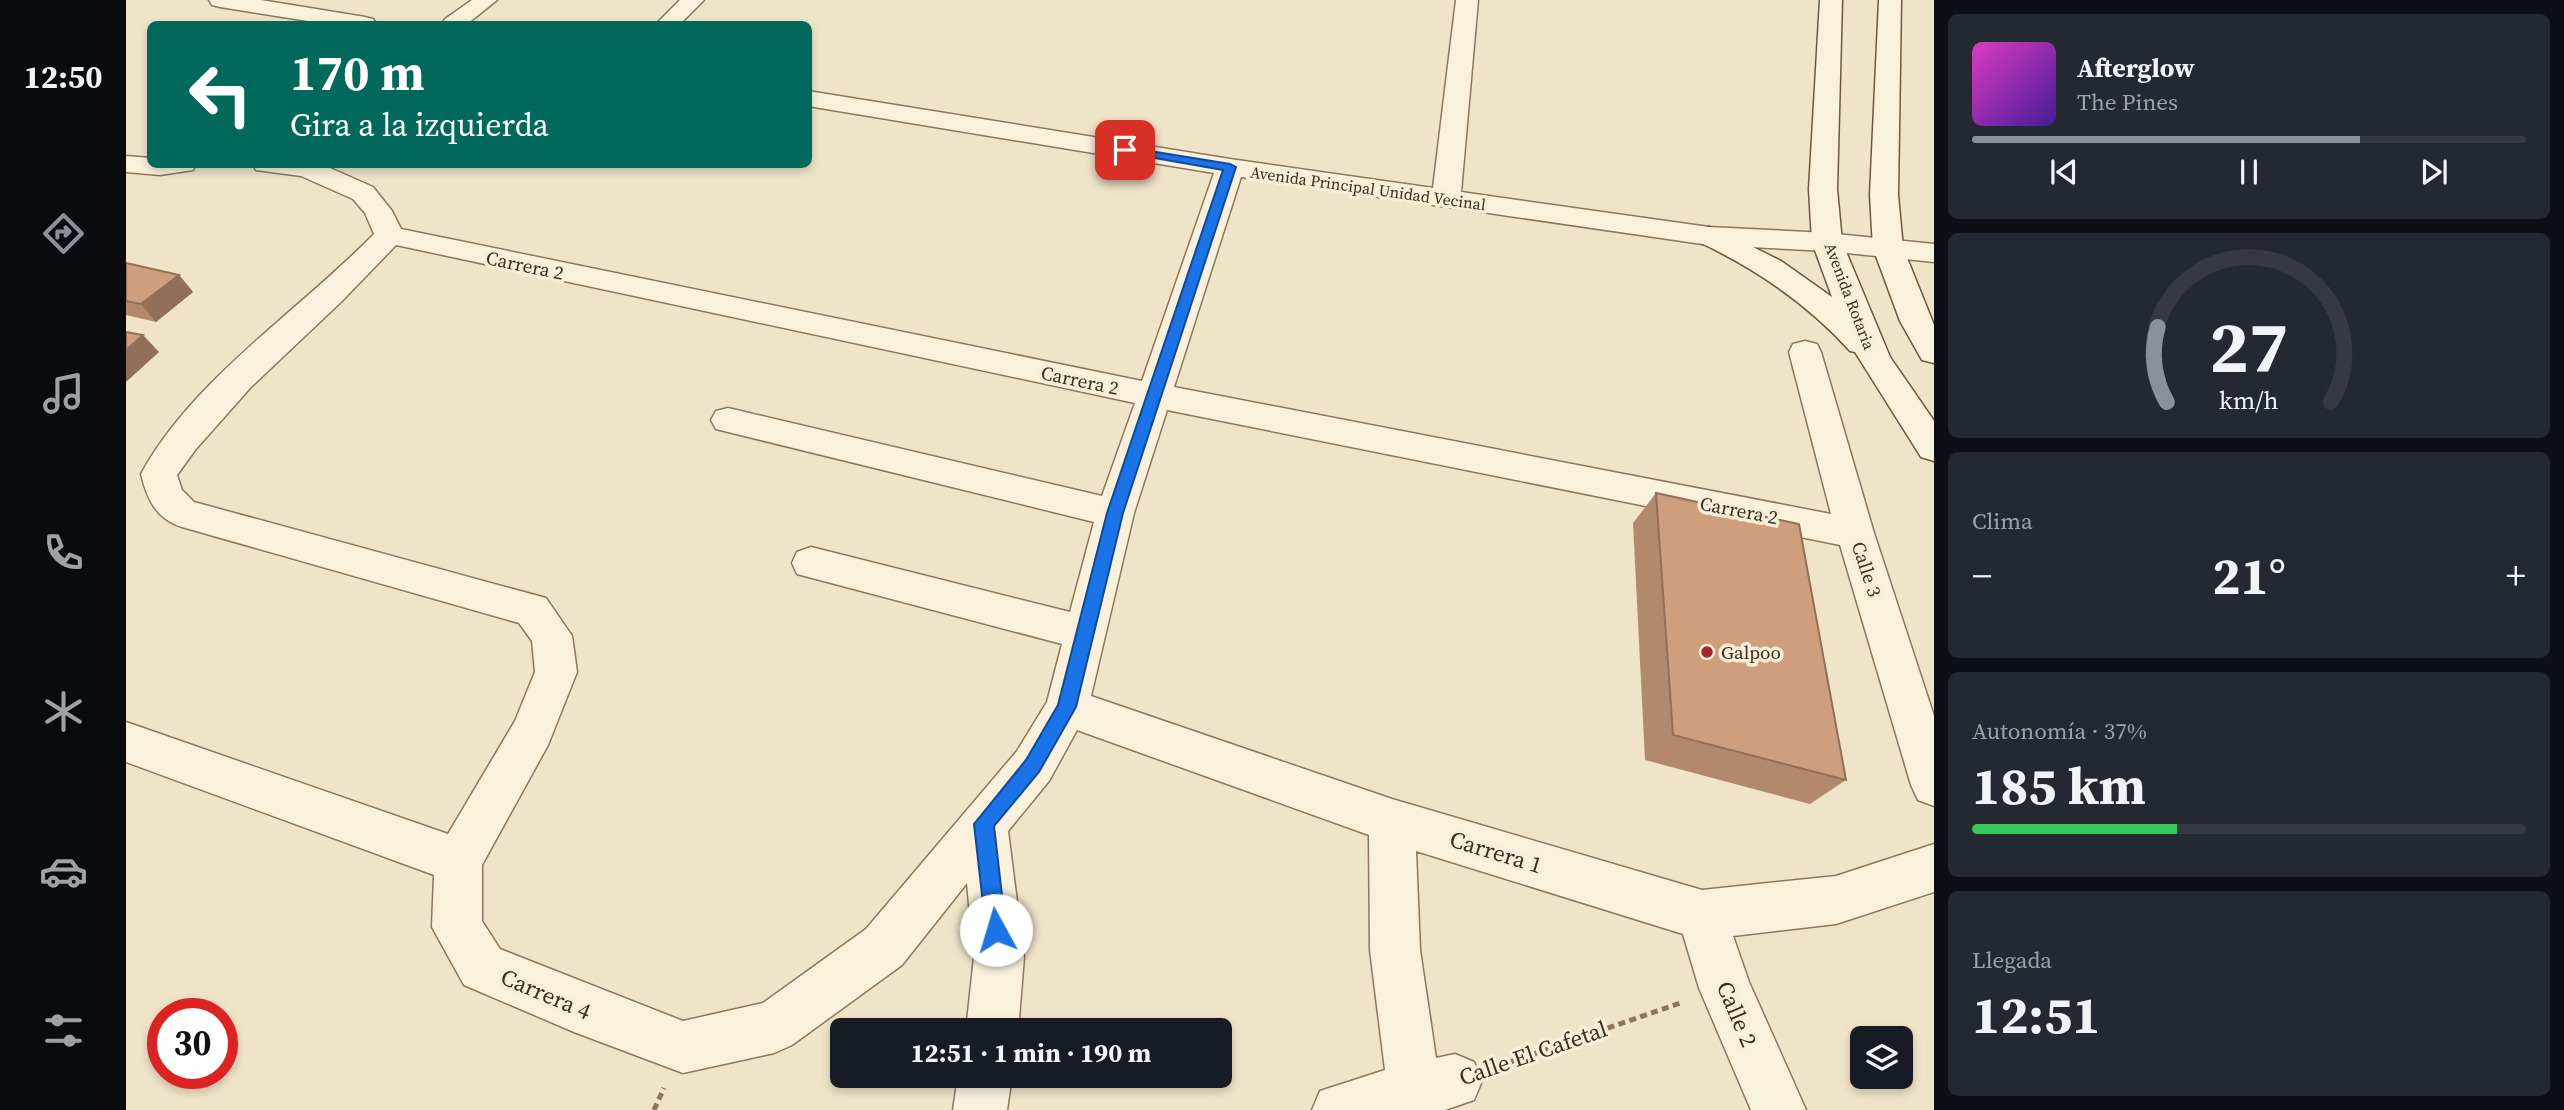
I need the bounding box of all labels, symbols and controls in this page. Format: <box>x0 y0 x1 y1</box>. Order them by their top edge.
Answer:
text: 170 m <box>290 39 425 106</box>
icon: left <box>175 49 266 140</box>
text: Afterglow <box>2077 50 2195 86</box>
text: 12:50 <box>24 55 102 99</box>
text: The Pines <box>2077 86 2178 118</box>
text: Gira a la izquierda <box>290 103 549 147</box>
pin <box>1095 120 1155 180</box>
icon: arrive <box>1106 131 1144 169</box>
icon: previous <box>2045 153 2083 191</box>
icon: pause <box>2230 153 2268 191</box>
icon: next <box>2415 153 2453 191</box>
street label: Avenida Principal Unidad Vecinal <box>1249 161 1487 215</box>
icon: directions <box>39 209 88 258</box>
street label: Avenida Rotaria <box>1820 239 1881 353</box>
street label: Carrera 2 <box>484 244 566 286</box>
text: 27 <box>2210 297 2288 396</box>
street label: Carrera 2 <box>1039 359 1121 401</box>
icon: music <box>39 369 88 418</box>
text: km/h <box>2219 383 2279 417</box>
street label: Carrera 2 <box>1698 490 1780 530</box>
text: Clima <box>1972 505 2033 537</box>
icon: phone <box>39 528 88 577</box>
street label: Calle 3 <box>1846 538 1888 600</box>
text: 21° <box>2212 540 2286 611</box>
text: − <box>1972 550 1992 602</box>
text: + <box>2506 550 2526 602</box>
place label: Galpoo <box>1721 639 1781 665</box>
marker: Galpoo <box>1699 644 1715 660</box>
icon: climate <box>39 687 88 736</box>
text: Autonomía · 37% <box>1972 715 2147 747</box>
text: 185 km <box>1972 750 2146 821</box>
street label: Carrera 1 <box>1446 823 1546 881</box>
icon: car <box>39 847 88 896</box>
position arrow <box>959 893 1033 967</box>
text: Llegada <box>1972 944 2052 976</box>
street label: Carrera 4 <box>496 961 596 1028</box>
street label: Calle 2 <box>1709 976 1765 1052</box>
text: 12:51 <box>1972 979 2100 1050</box>
speed limit sign: 30 <box>147 998 238 1089</box>
icon: filters <box>39 1006 88 1055</box>
street label: Calle El Cafetal <box>1455 1013 1612 1093</box>
map controls <box>1850 1026 1913 1089</box>
button: layers <box>1850 1026 1913 1089</box>
text: 12:51 · 1 min · 190 m <box>911 1035 1151 1071</box>

